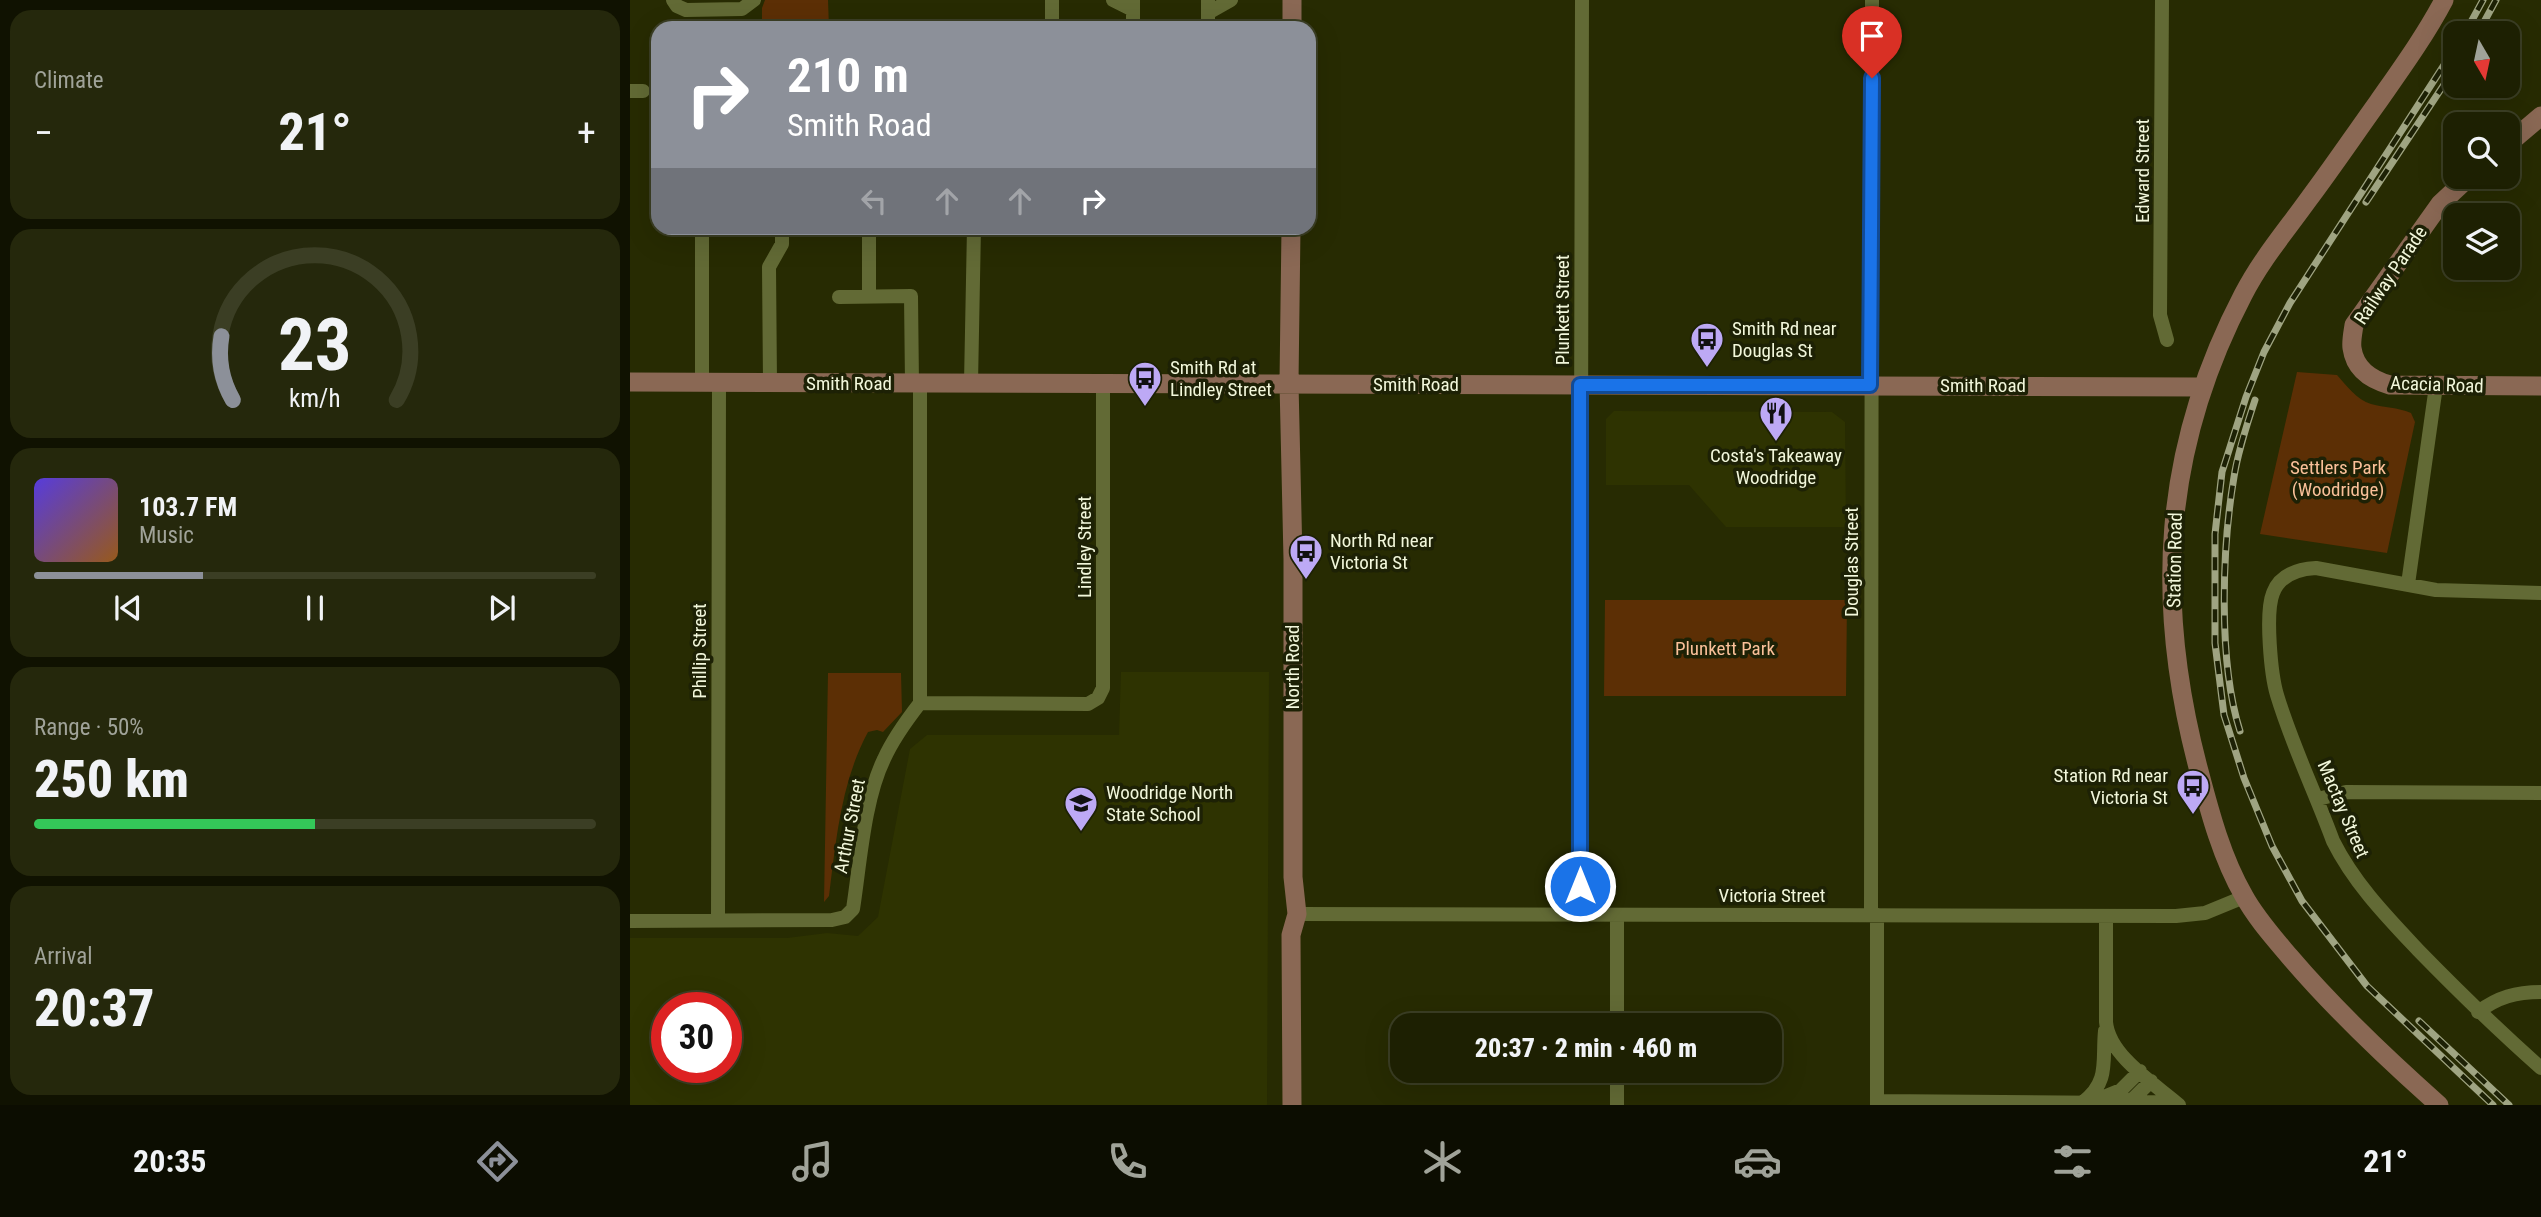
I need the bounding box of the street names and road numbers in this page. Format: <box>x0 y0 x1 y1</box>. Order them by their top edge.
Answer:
street label: Edward Street <box>2131 119 2154 223</box>
street label: Railway Parade <box>2349 222 2432 329</box>
street label: Plunkett Street <box>1551 255 1574 365</box>
street label: Acacia Road <box>2390 371 2484 398</box>
street label: Smith Road <box>806 372 892 395</box>
street label: Smith Road <box>1373 373 1459 396</box>
street label: Smith Road <box>1940 374 2026 397</box>
street label: Lindley Street <box>1073 496 1096 598</box>
street label: Douglas Street <box>1840 507 1863 617</box>
street label: Station Road <box>2162 512 2187 608</box>
street label: Phillip Street <box>688 603 711 699</box>
street label: North Road <box>1281 625 1304 709</box>
street label: Mactay Street <box>2313 757 2374 861</box>
street label: Arthur Street <box>829 777 870 875</box>
street label: Victoria Street <box>1719 884 1825 907</box>

